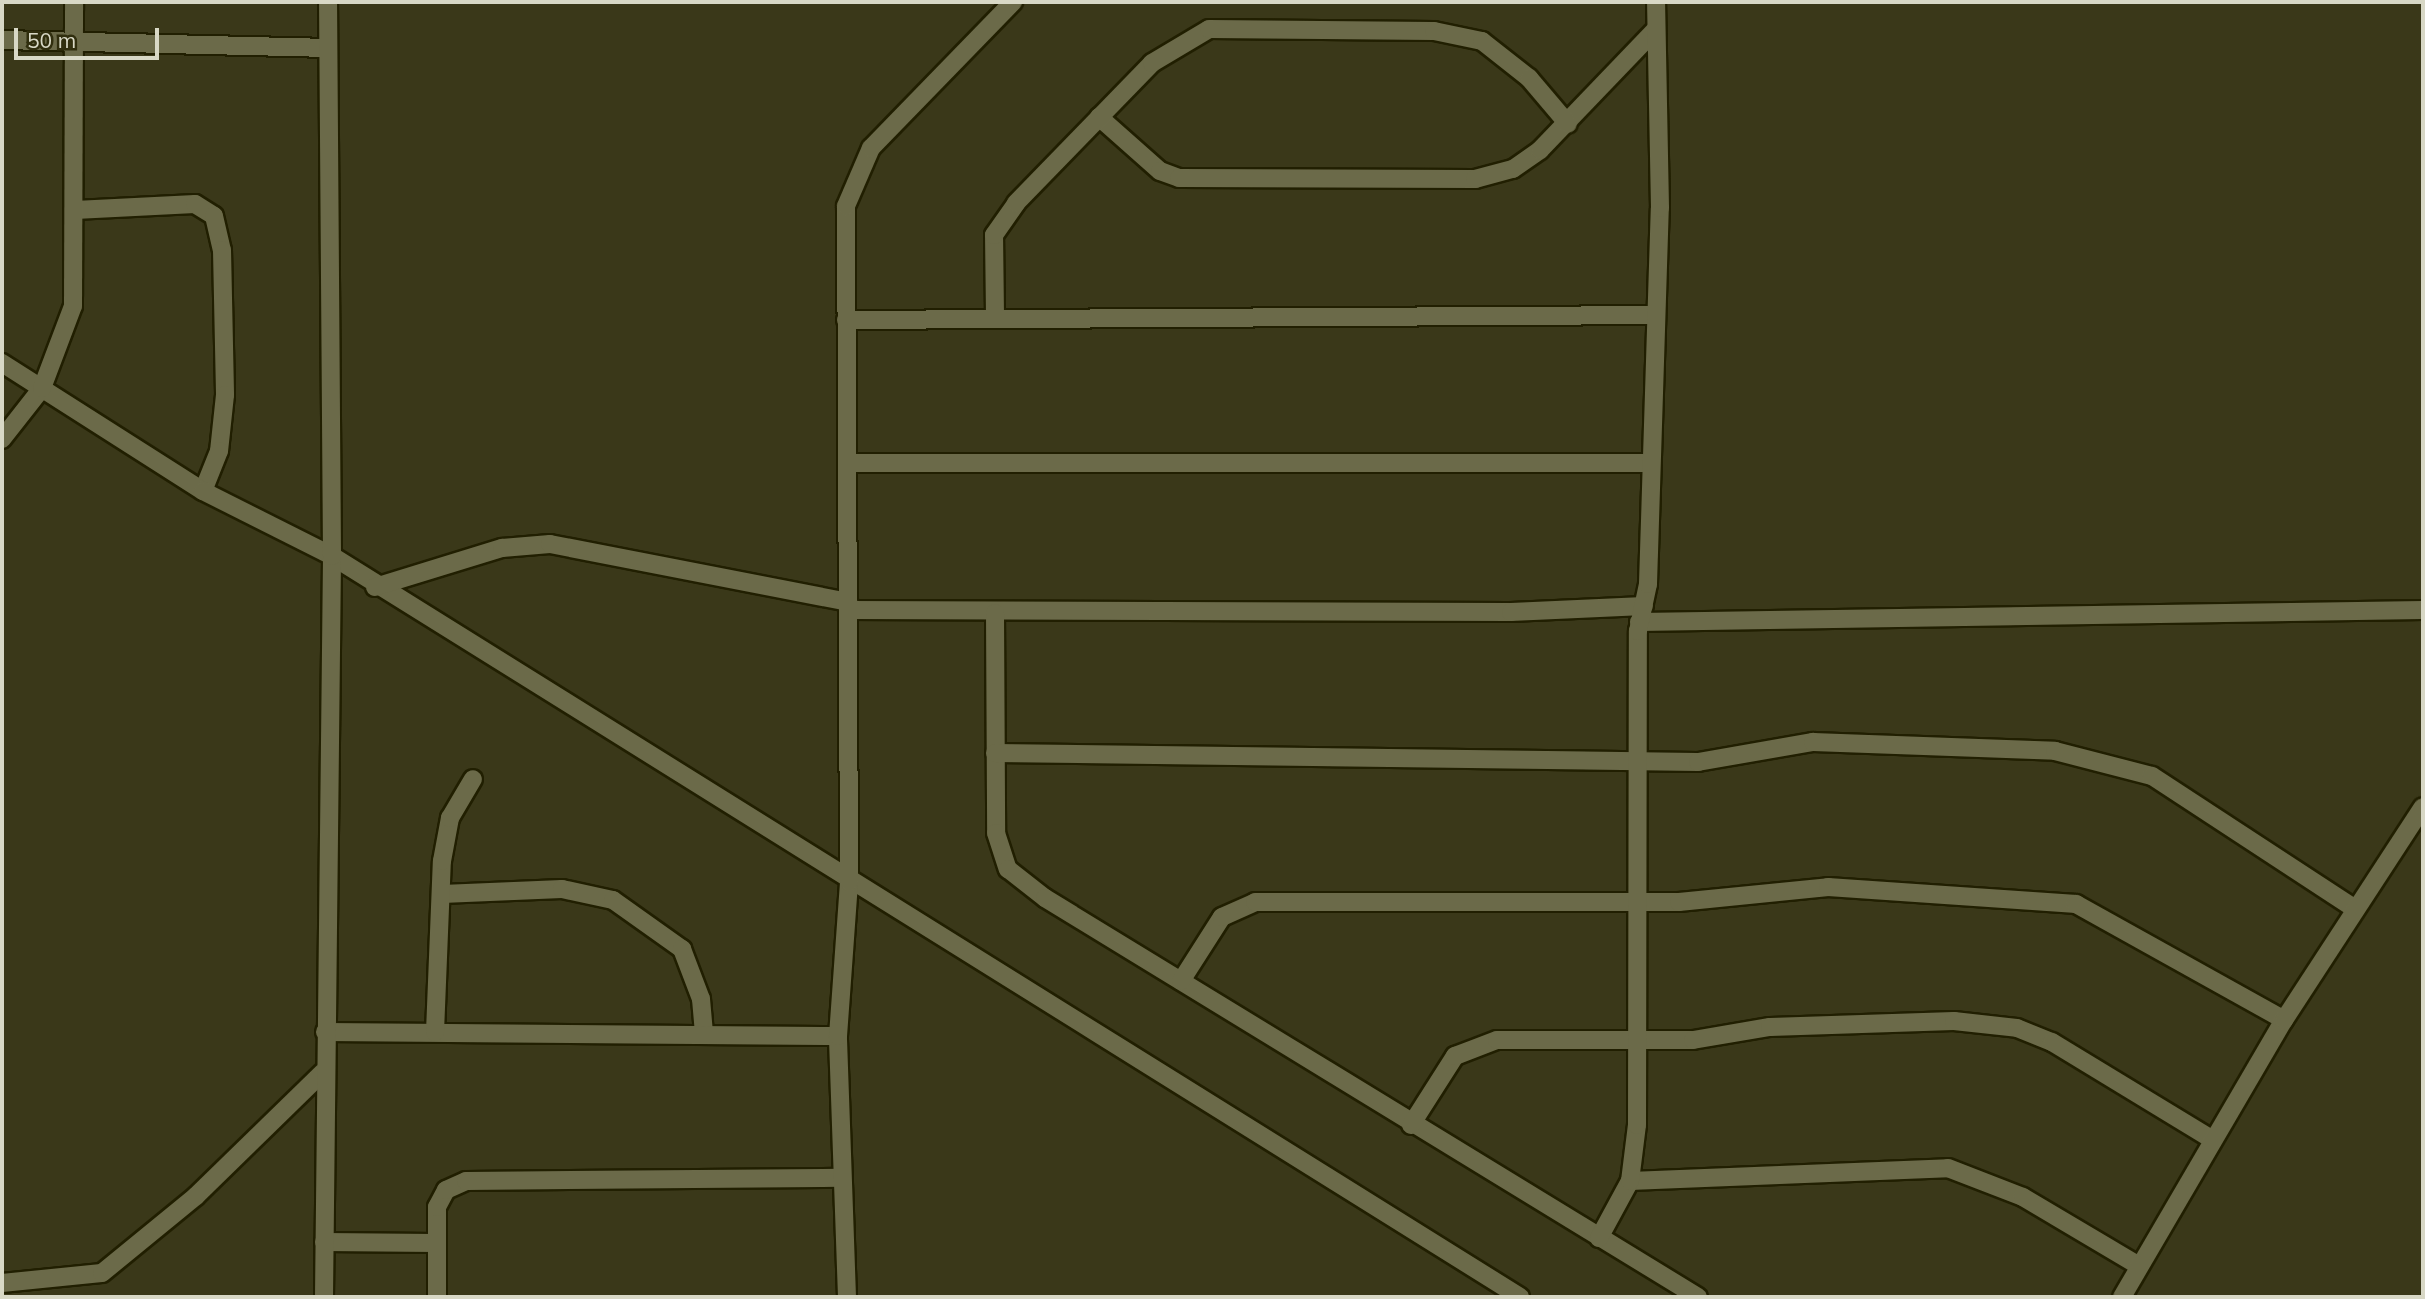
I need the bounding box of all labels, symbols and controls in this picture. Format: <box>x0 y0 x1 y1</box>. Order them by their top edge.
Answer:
scale bar <box>18 14 163 58</box>
text: 50 m <box>27 27 76 53</box>

